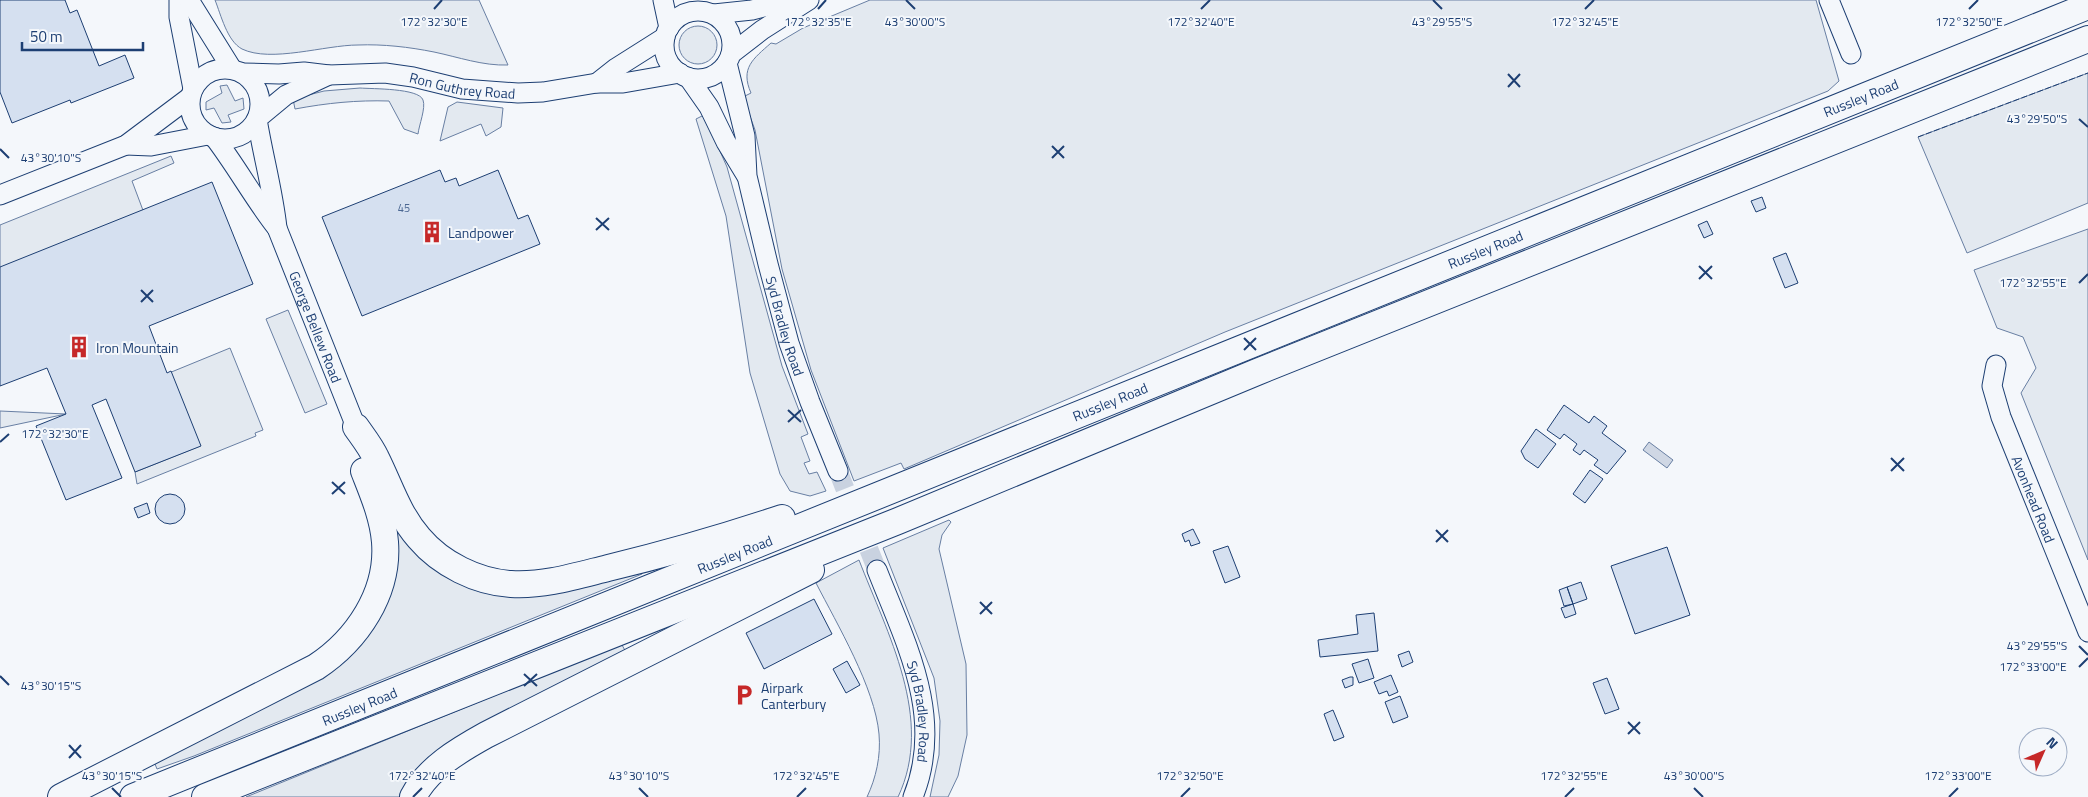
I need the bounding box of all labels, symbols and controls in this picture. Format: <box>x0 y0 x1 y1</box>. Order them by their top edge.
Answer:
text: 172°32'30"E <box>400 12 468 31</box>
text: 172°32'35"E <box>784 12 852 31</box>
text: 43°30'00"S <box>885 12 945 31</box>
text: 172°32'40"E <box>1167 12 1235 31</box>
text: 43°29'55"S <box>1412 12 1472 31</box>
text: 172°32'45"E <box>1551 12 1619 31</box>
text: 172°32'50"E <box>1935 12 2003 31</box>
scale bar <box>22 20 144 52</box>
text: 50 m <box>30 25 63 48</box>
street label: Ron Guthrey Road <box>408 66 516 103</box>
street label: Russley Road <box>1820 73 1901 122</box>
text: 43°29'50"S <box>2007 109 2067 128</box>
text: 43°30'10"S <box>21 148 81 167</box>
house number: 45 <box>398 200 410 216</box>
building icon: Landpower <box>419 219 445 245</box>
place label: Landpower <box>448 222 514 243</box>
street label: Russley Road <box>1444 224 1526 274</box>
street label: George Bellew Road <box>285 268 348 386</box>
text: 172°32'55"E <box>1999 273 2067 292</box>
street label: Syd Bradley Road <box>761 274 810 379</box>
building icon: Iron Mountain <box>66 334 92 360</box>
place label: Iron Mountain <box>96 337 179 358</box>
street label: Russley Road <box>1069 377 1151 426</box>
text: 172°32'30"E <box>21 424 89 443</box>
street label: Avonhead Road <box>2007 452 2061 546</box>
street label: Russley Road <box>694 529 775 578</box>
text: 43°29'55"S <box>2007 636 2067 655</box>
text: 172°33'00"E <box>1999 657 2067 676</box>
street label: Syd Bradley Road <box>902 658 936 764</box>
text: 43°30'15"S <box>21 676 81 695</box>
place label: Airpark Canterbury <box>761 677 827 714</box>
street label: Russley Road <box>319 681 400 730</box>
parking icon: Airpark Canterbury <box>731 682 757 708</box>
north arrow <box>2018 727 2068 777</box>
text: N <box>2042 732 2063 753</box>
text: 43°30'15"S <box>82 766 142 785</box>
text: 172°32'40"E <box>388 766 456 785</box>
text: 43°30'10"S <box>609 766 669 785</box>
text: 172°32'45"E <box>772 766 840 785</box>
text: 172°32'50"E <box>1156 766 1224 785</box>
text: 172°32'55"E <box>1540 766 1608 785</box>
text: 43°30'00"S <box>1664 766 1724 785</box>
text: 172°33'00"E <box>1924 766 1992 785</box>

